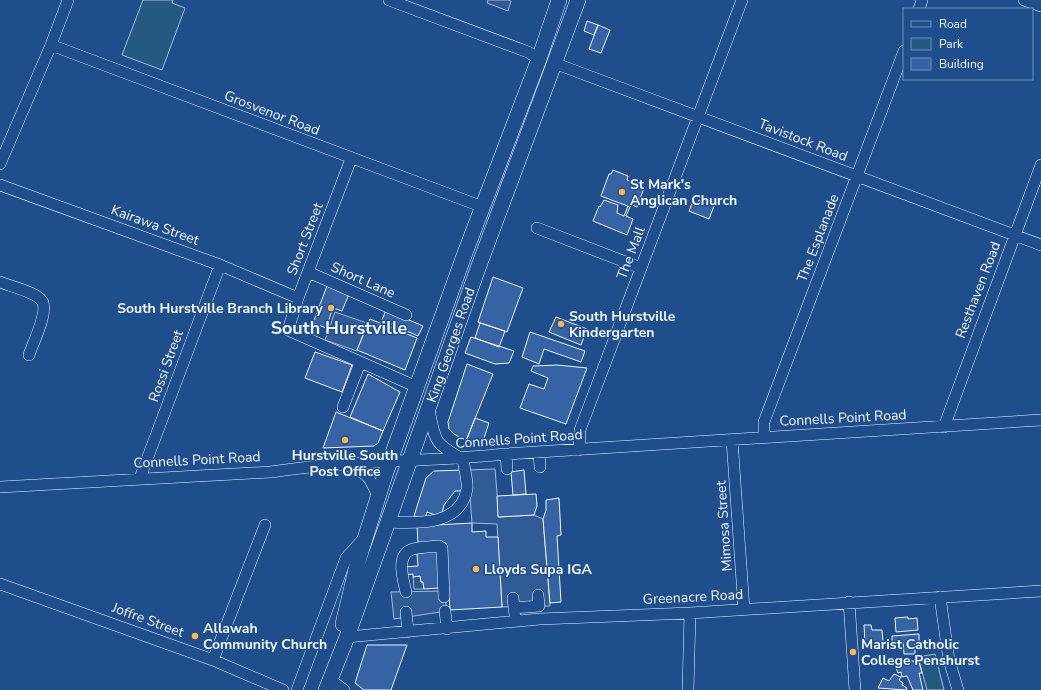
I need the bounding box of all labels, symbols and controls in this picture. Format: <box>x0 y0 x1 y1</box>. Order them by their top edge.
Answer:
legend <box>903 8 1033 80</box>
text: Road <box>939 16 967 32</box>
text: Park <box>939 36 964 52</box>
text: Building <box>939 56 984 72</box>
street label: Grosvenor Road <box>221 86 323 140</box>
street label: Tavistock Road <box>756 114 850 166</box>
place label: St Mark's Anglican Church <box>630 175 737 210</box>
marker: St Mark's Anglican Church <box>617 187 627 197</box>
street label: The Esplanade <box>792 191 844 285</box>
street label: Kairawa Street <box>108 200 202 250</box>
street label: Short Street <box>282 200 328 278</box>
street label: The Mall <box>612 223 650 282</box>
street label: Resthaven Road <box>951 239 1005 341</box>
street label: Short Lane <box>328 257 398 303</box>
street label: King Georges Road <box>422 285 480 405</box>
place label: South Hurstville Branch Library <box>117 299 324 318</box>
marker: South Hurstville Branch Library <box>326 303 336 313</box>
place label: South Hurstville Kindergarten <box>569 307 676 342</box>
district label: South Hurstville <box>271 316 408 340</box>
marker: South Hurstville Kindergarten <box>556 319 566 329</box>
street label: Rossi Street <box>144 327 188 405</box>
street label: Connells Point Road <box>779 405 907 431</box>
street label: Connells Point Road <box>455 425 583 453</box>
marker: Hurstville South Post Office <box>340 435 350 445</box>
place label: Hurstville South Post Office <box>292 446 398 481</box>
street label: Connells Point Road <box>133 447 261 473</box>
street label: Mimosa Street <box>711 480 737 572</box>
place label: Lloyds Supa IGA <box>484 560 592 579</box>
marker: Lloyds Supa IGA <box>471 564 481 574</box>
street label: Greenacre Road <box>642 585 744 609</box>
street label: Joffre Street <box>108 598 187 642</box>
place label: Allawah Community Church <box>203 619 327 654</box>
marker: Allawah Community Church <box>190 631 200 641</box>
place label: Marist Catholic College Penshurst <box>861 635 980 670</box>
marker: Marist Catholic College Penshurst <box>848 647 858 657</box>

